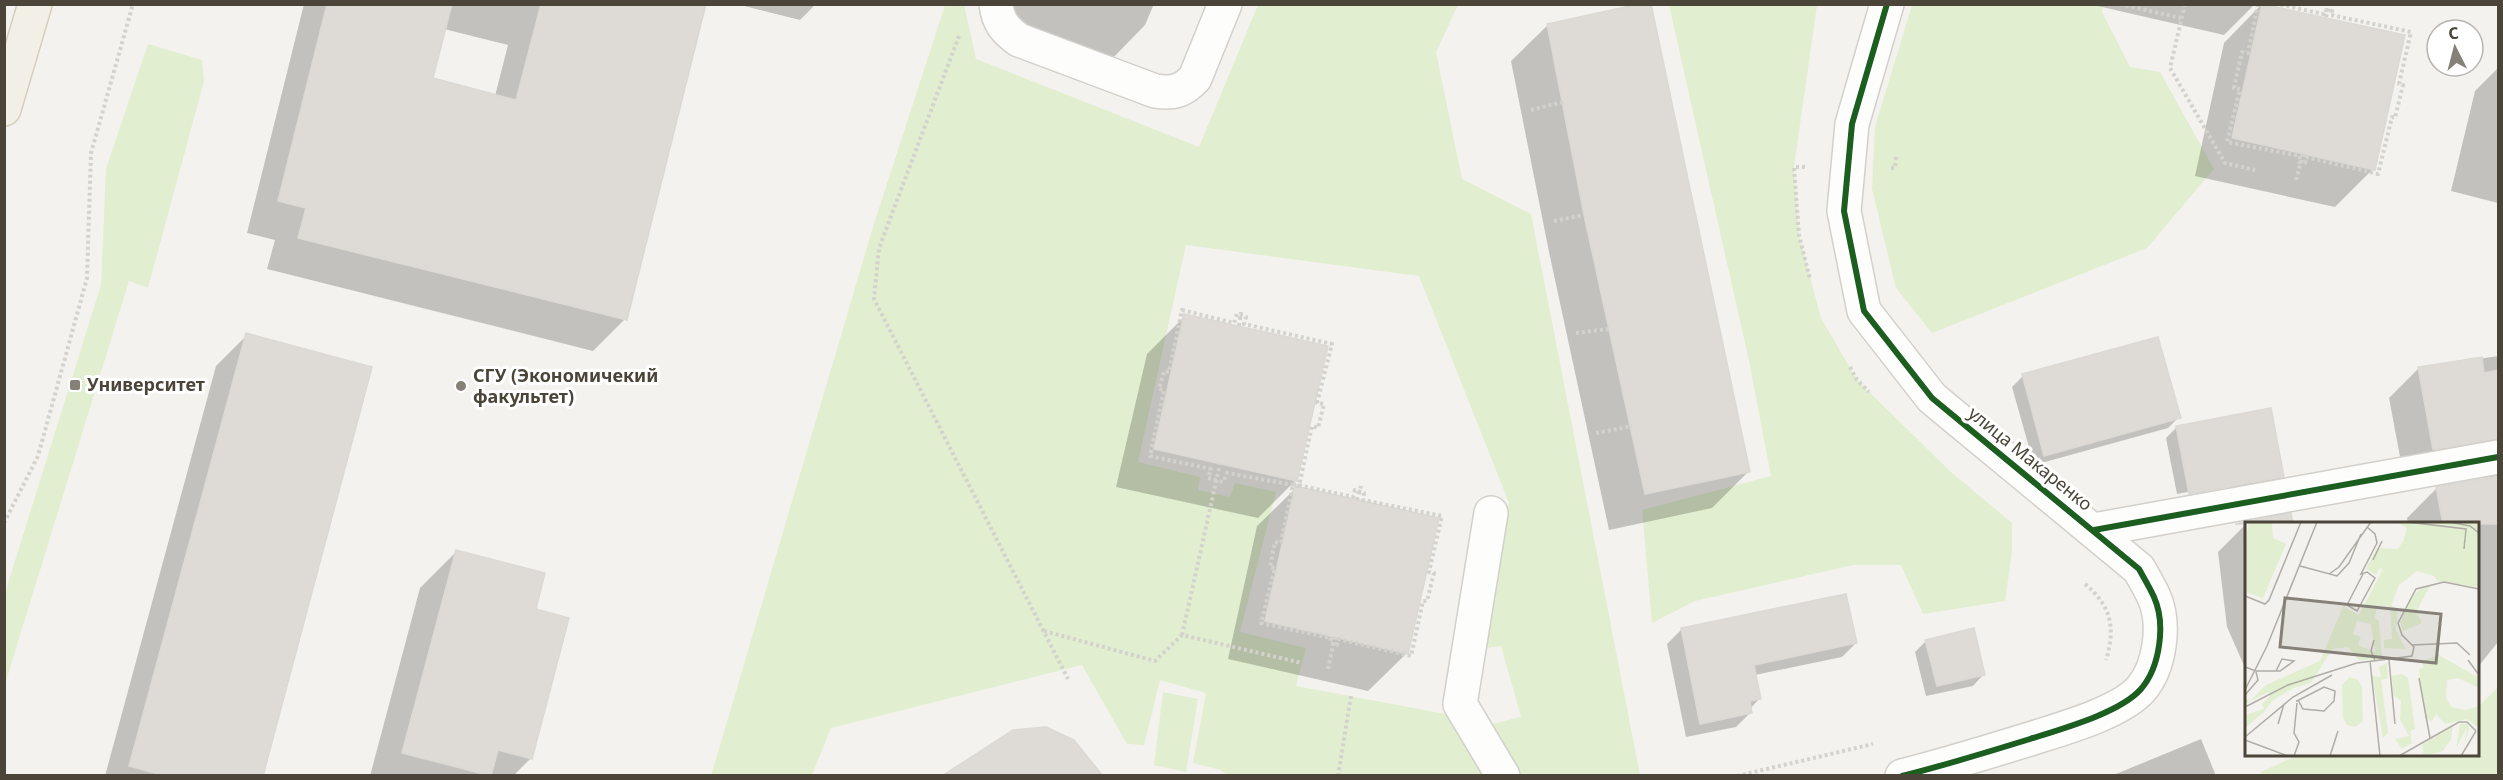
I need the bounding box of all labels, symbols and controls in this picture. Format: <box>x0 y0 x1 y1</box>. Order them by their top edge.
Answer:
north arrow <box>2425 18 2485 78</box>
text: С <box>2447 22 2460 45</box>
place label: СГУ (Экономичекий факультет) <box>473 363 658 408</box>
place label: Университет <box>87 372 205 396</box>
marker: Университет <box>68 378 82 392</box>
marker: СГУ (Экономичекий факультет) <box>454 379 468 393</box>
street label: улица Макаренко <box>1964 401 2098 516</box>
inset map <box>2245 522 2479 756</box>

